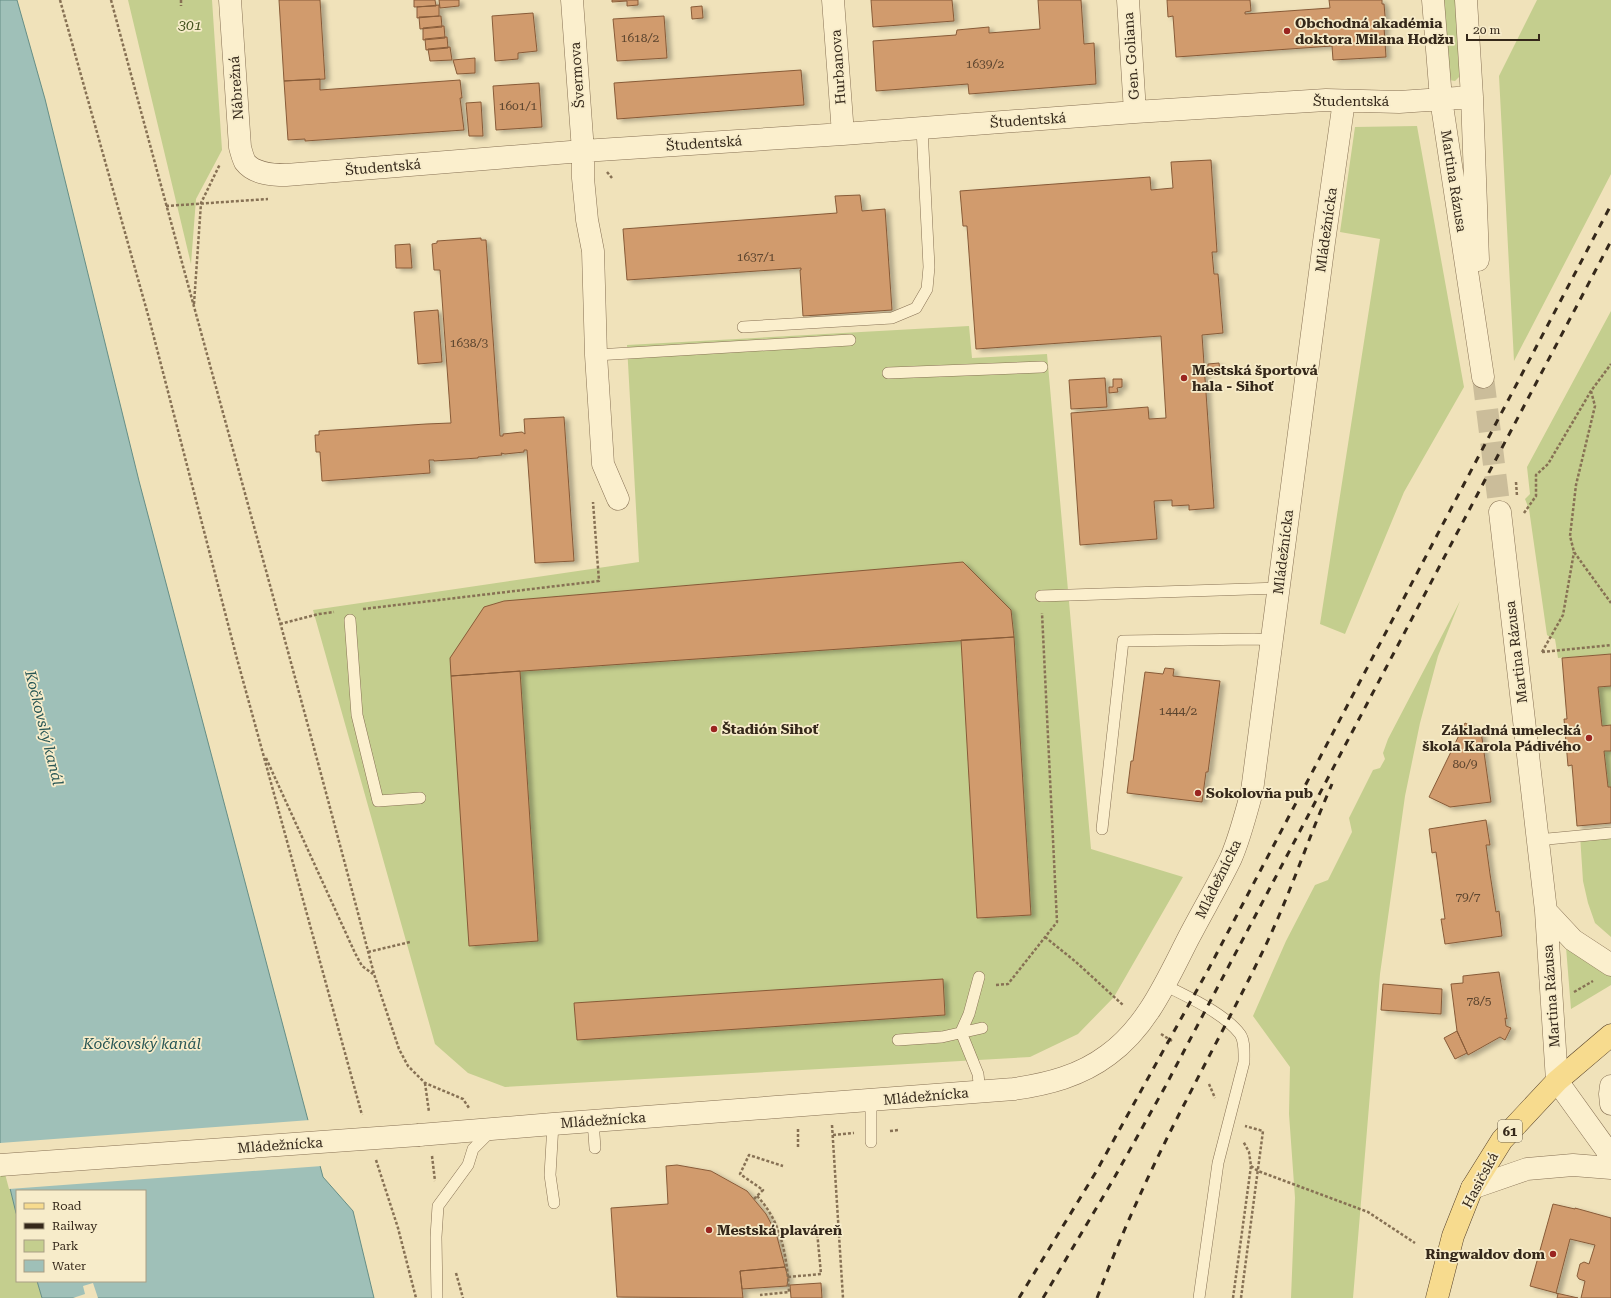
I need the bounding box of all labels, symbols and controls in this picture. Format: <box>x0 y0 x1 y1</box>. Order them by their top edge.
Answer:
street label: Gen. Goliana <box>1120 11 1142 100</box>
place label: Obchodná akadémia doktora Milana Hodžu <box>1295 15 1454 47</box>
scale bar <box>1467 16 1539 42</box>
park label: 301 <box>177 17 202 33</box>
text: 20 m <box>1473 23 1500 37</box>
marker: Obchodná akadémia doktora Milana Hodžu <box>1282 26 1292 36</box>
street label: Hurbanova <box>827 28 849 105</box>
house number: 1618/2 <box>621 31 660 45</box>
street label: Švermova <box>567 41 587 109</box>
street label: Nábrežná <box>226 55 246 121</box>
house number: 1639/2 <box>966 57 1005 71</box>
street label: Študentská <box>1313 93 1389 109</box>
house number: 1601/1 <box>499 99 538 113</box>
street label: Študentská <box>989 109 1067 131</box>
street label: Martina Rázusa <box>1438 129 1470 234</box>
street label: Študentská <box>665 132 743 154</box>
street label: Študentská <box>344 156 422 178</box>
street label: Mládežnícka <box>1312 186 1340 273</box>
house number: 1637/1 <box>737 250 776 264</box>
house number: 1638/3 <box>450 336 489 350</box>
place label: Mestská športová hala - Sihoť <box>1192 362 1318 394</box>
marker: Mestská športová hala - Sihoť <box>1179 373 1189 383</box>
street label: Mládežnícka <box>1270 508 1296 595</box>
street label: Martina Rázusa <box>1502 599 1530 704</box>
water label: Kočkovský kanál <box>21 668 67 788</box>
house number: 1444/2 <box>1159 704 1198 718</box>
place label: Štadión Sihoť <box>722 721 820 737</box>
place label: Základná umelecká škola Karola Pádivého <box>1422 722 1582 754</box>
marker: Štadión Sihoť <box>709 724 719 734</box>
marker: Základná umelecká škola Karola Pádivého <box>1584 733 1594 743</box>
house number: 80/9 <box>1452 757 1478 771</box>
place label: Sokolovňa pub <box>1206 785 1313 801</box>
marker: Sokolovňa pub <box>1193 788 1203 798</box>
street label: Mládežnícka <box>1192 837 1244 921</box>
house number: 79/7 <box>1455 890 1481 904</box>
street label: Martina Rázusa <box>1539 944 1563 1048</box>
house number: 78/5 <box>1466 994 1492 1008</box>
water label: Kočkovský kanál <box>82 1035 201 1053</box>
street label: Mládežnícka <box>883 1084 970 1108</box>
street label: Mládežnícka <box>560 1109 647 1131</box>
road number: 61 <box>1498 1120 1522 1142</box>
street label: Mládežnícka <box>237 1134 324 1156</box>
street label: Hasičská <box>1459 1149 1502 1211</box>
legend <box>16 1190 146 1282</box>
text: Road <box>52 1199 82 1213</box>
text: Railway <box>52 1219 98 1233</box>
place label: Mestská plaváreň <box>717 1222 843 1238</box>
marker: Mestská plaváreň <box>704 1225 714 1235</box>
text: Park <box>52 1239 79 1253</box>
place label: Ringwaldov dom <box>1425 1246 1545 1262</box>
marker: Ringwaldov dom <box>1548 1249 1558 1259</box>
text: Water <box>52 1259 86 1273</box>

